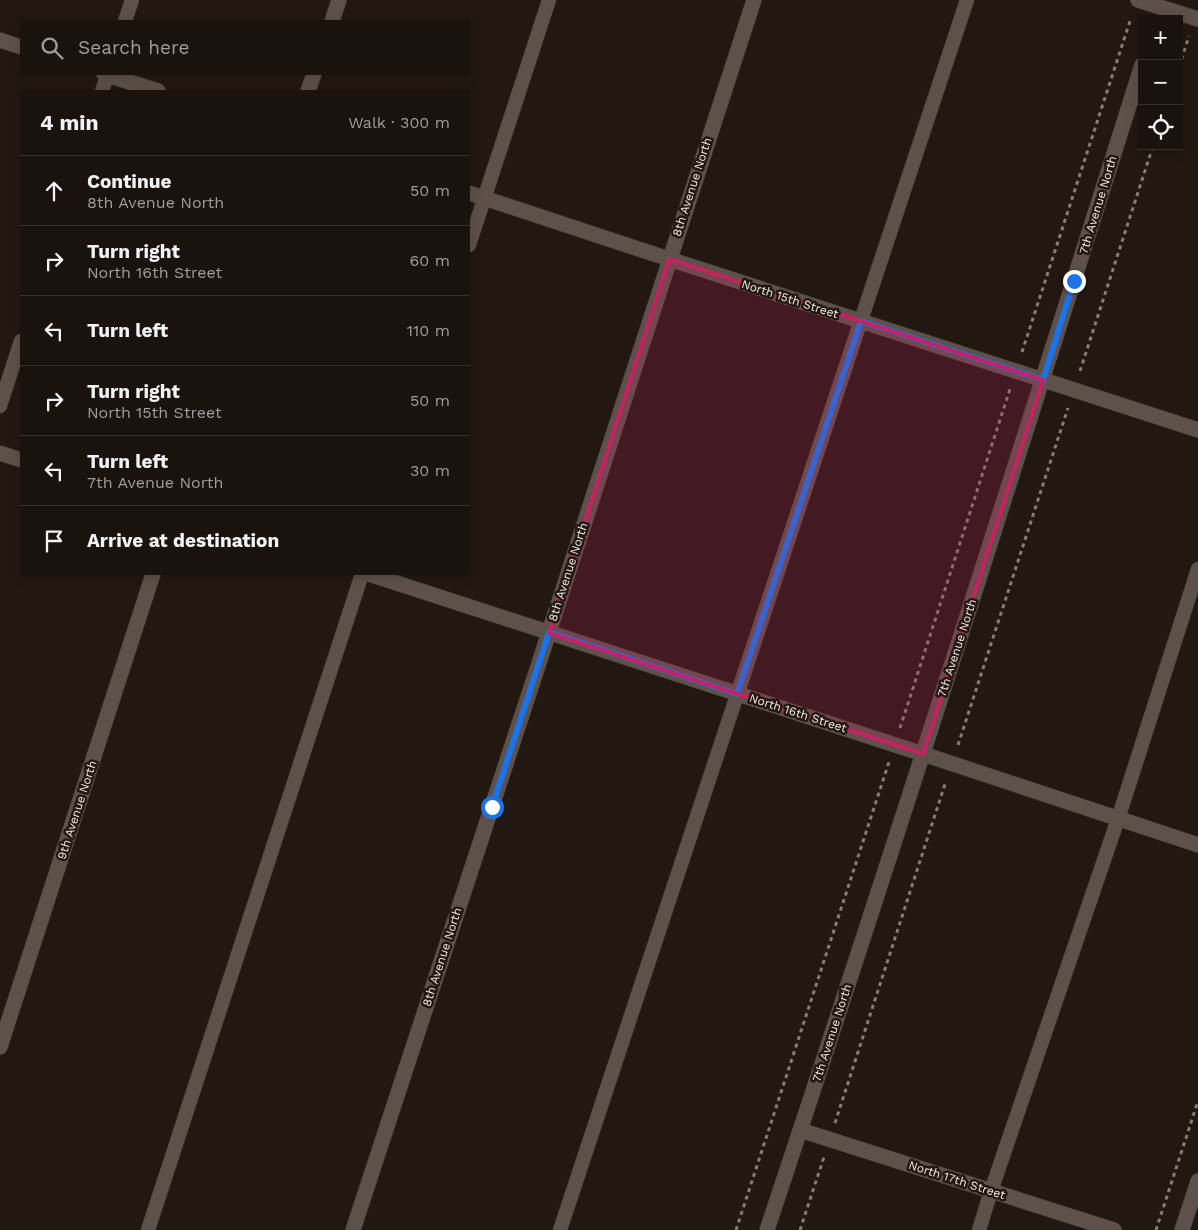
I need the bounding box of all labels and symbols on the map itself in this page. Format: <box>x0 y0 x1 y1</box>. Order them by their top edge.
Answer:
street label: 8th Avenue North <box>669 136 715 238</box>
street label: 7th Avenue North <box>1076 154 1120 256</box>
route end <box>1063 270 1086 293</box>
street label: North 15th Street <box>740 277 840 321</box>
street label: 8th Avenue North <box>545 521 591 623</box>
street label: 7th Avenue North <box>935 597 979 699</box>
street label: North 16th Street <box>748 691 848 735</box>
street label: 9th Avenue North <box>54 759 100 861</box>
route start <box>481 796 504 819</box>
street label: 8th Avenue North <box>419 906 465 1008</box>
street label: 7th Avenue North <box>810 982 854 1084</box>
street label: North 17th Street <box>907 1158 1007 1202</box>

